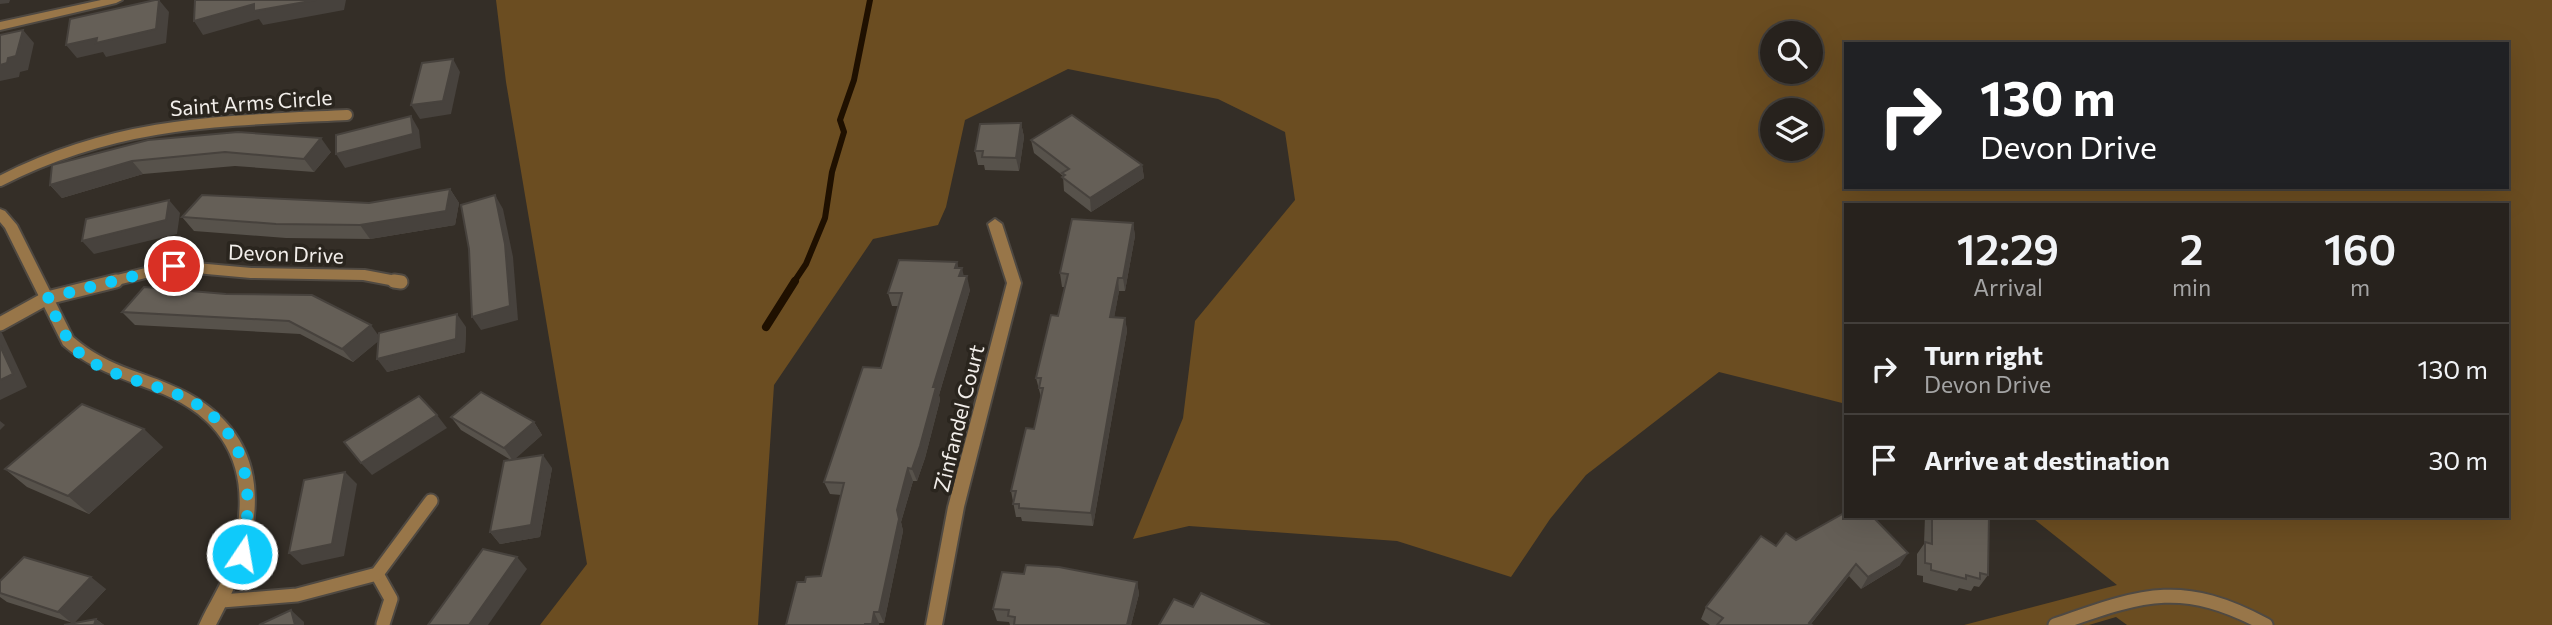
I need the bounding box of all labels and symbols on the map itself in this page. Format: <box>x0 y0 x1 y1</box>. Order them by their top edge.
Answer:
street label: Saint Arms Circle <box>169 84 333 120</box>
pin <box>144 236 204 296</box>
street label: Devon Drive <box>228 238 344 268</box>
street label: Zinfandel Court <box>928 342 988 494</box>
position arrow <box>205 517 279 591</box>

